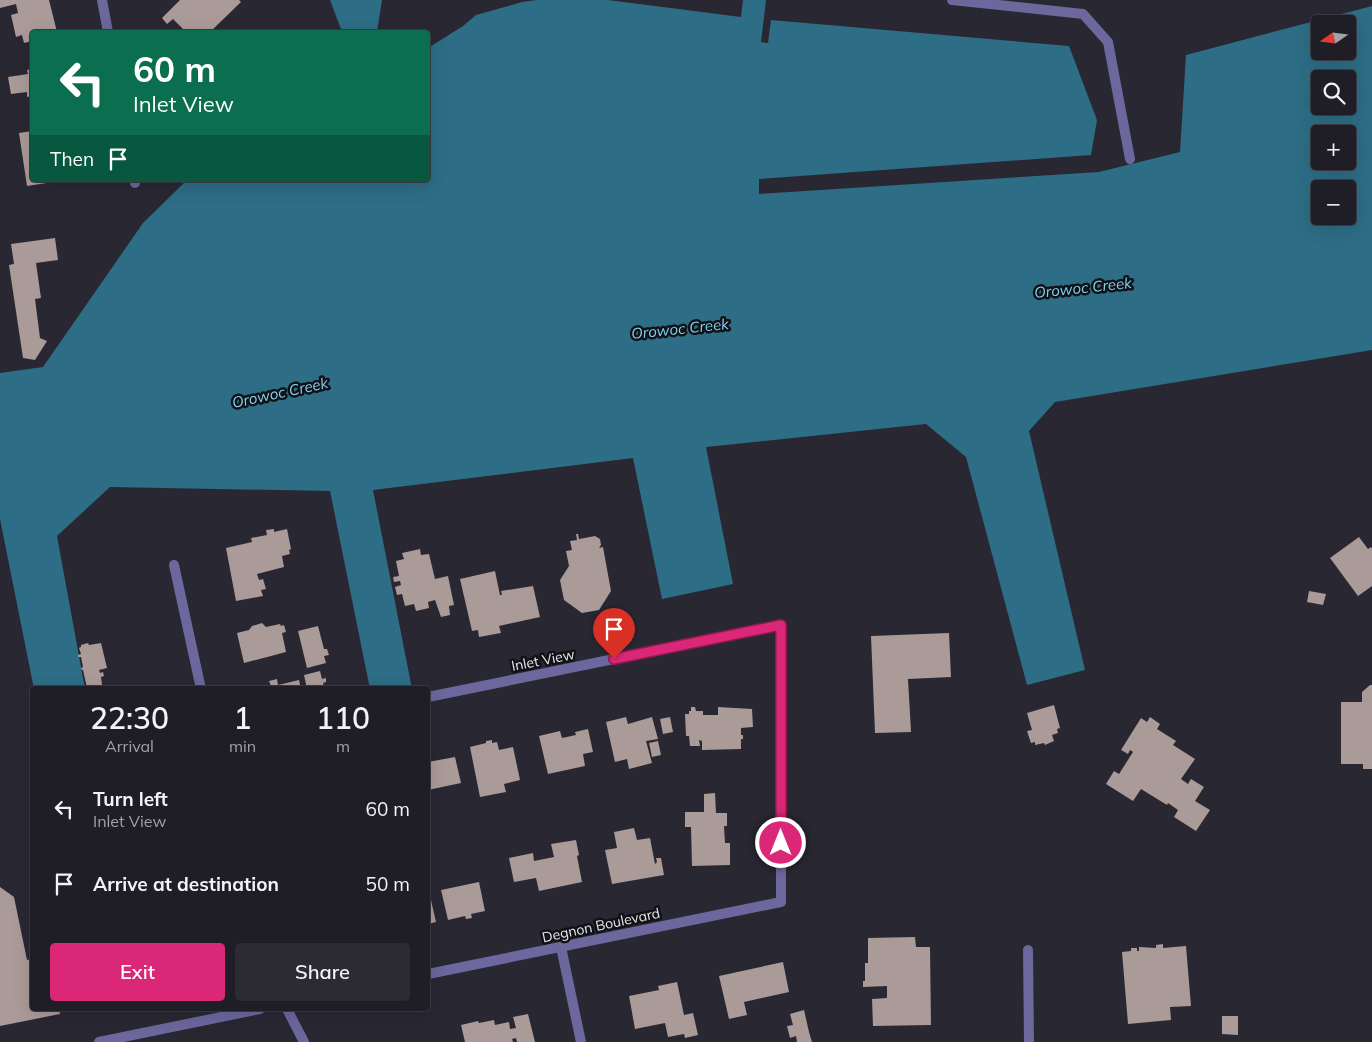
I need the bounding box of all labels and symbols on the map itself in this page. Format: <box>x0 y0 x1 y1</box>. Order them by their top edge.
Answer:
north arrow <box>1311 15 1356 60</box>
water label: Orowoc Creek <box>1033 273 1134 302</box>
water label: Orowoc Creek <box>630 314 731 343</box>
water label: Orowoc Creek <box>230 373 331 412</box>
pin <box>593 608 635 659</box>
street label: Inlet View <box>510 645 576 675</box>
position arrow <box>754 816 806 868</box>
street label: Degnon Boulevard <box>540 904 662 946</box>

